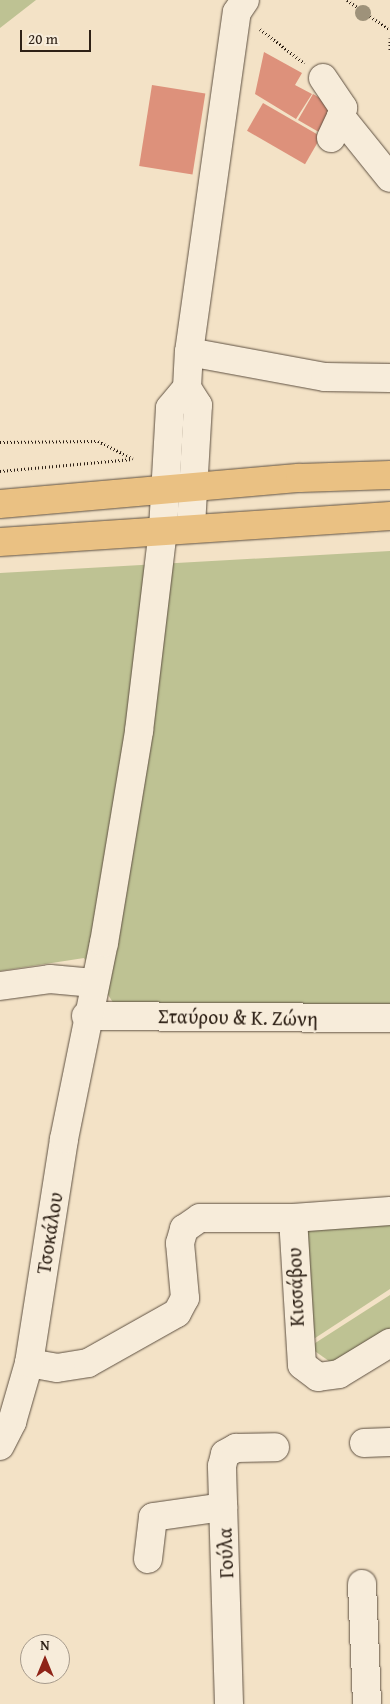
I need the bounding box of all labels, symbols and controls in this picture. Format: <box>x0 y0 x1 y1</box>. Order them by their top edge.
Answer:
scale bar <box>22 20 94 52</box>
text: 20 m <box>28 28 58 49</box>
street label: Σταύρου & Κ. Ζώνη <box>158 1004 318 1030</box>
street label: Τσοκάλου <box>31 1190 67 1276</box>
street label: Κισσάβου <box>282 1247 308 1327</box>
street label: Γούλα <box>212 1527 238 1579</box>
north arrow <box>20 1634 70 1684</box>
text: N <box>40 1635 50 1655</box>

